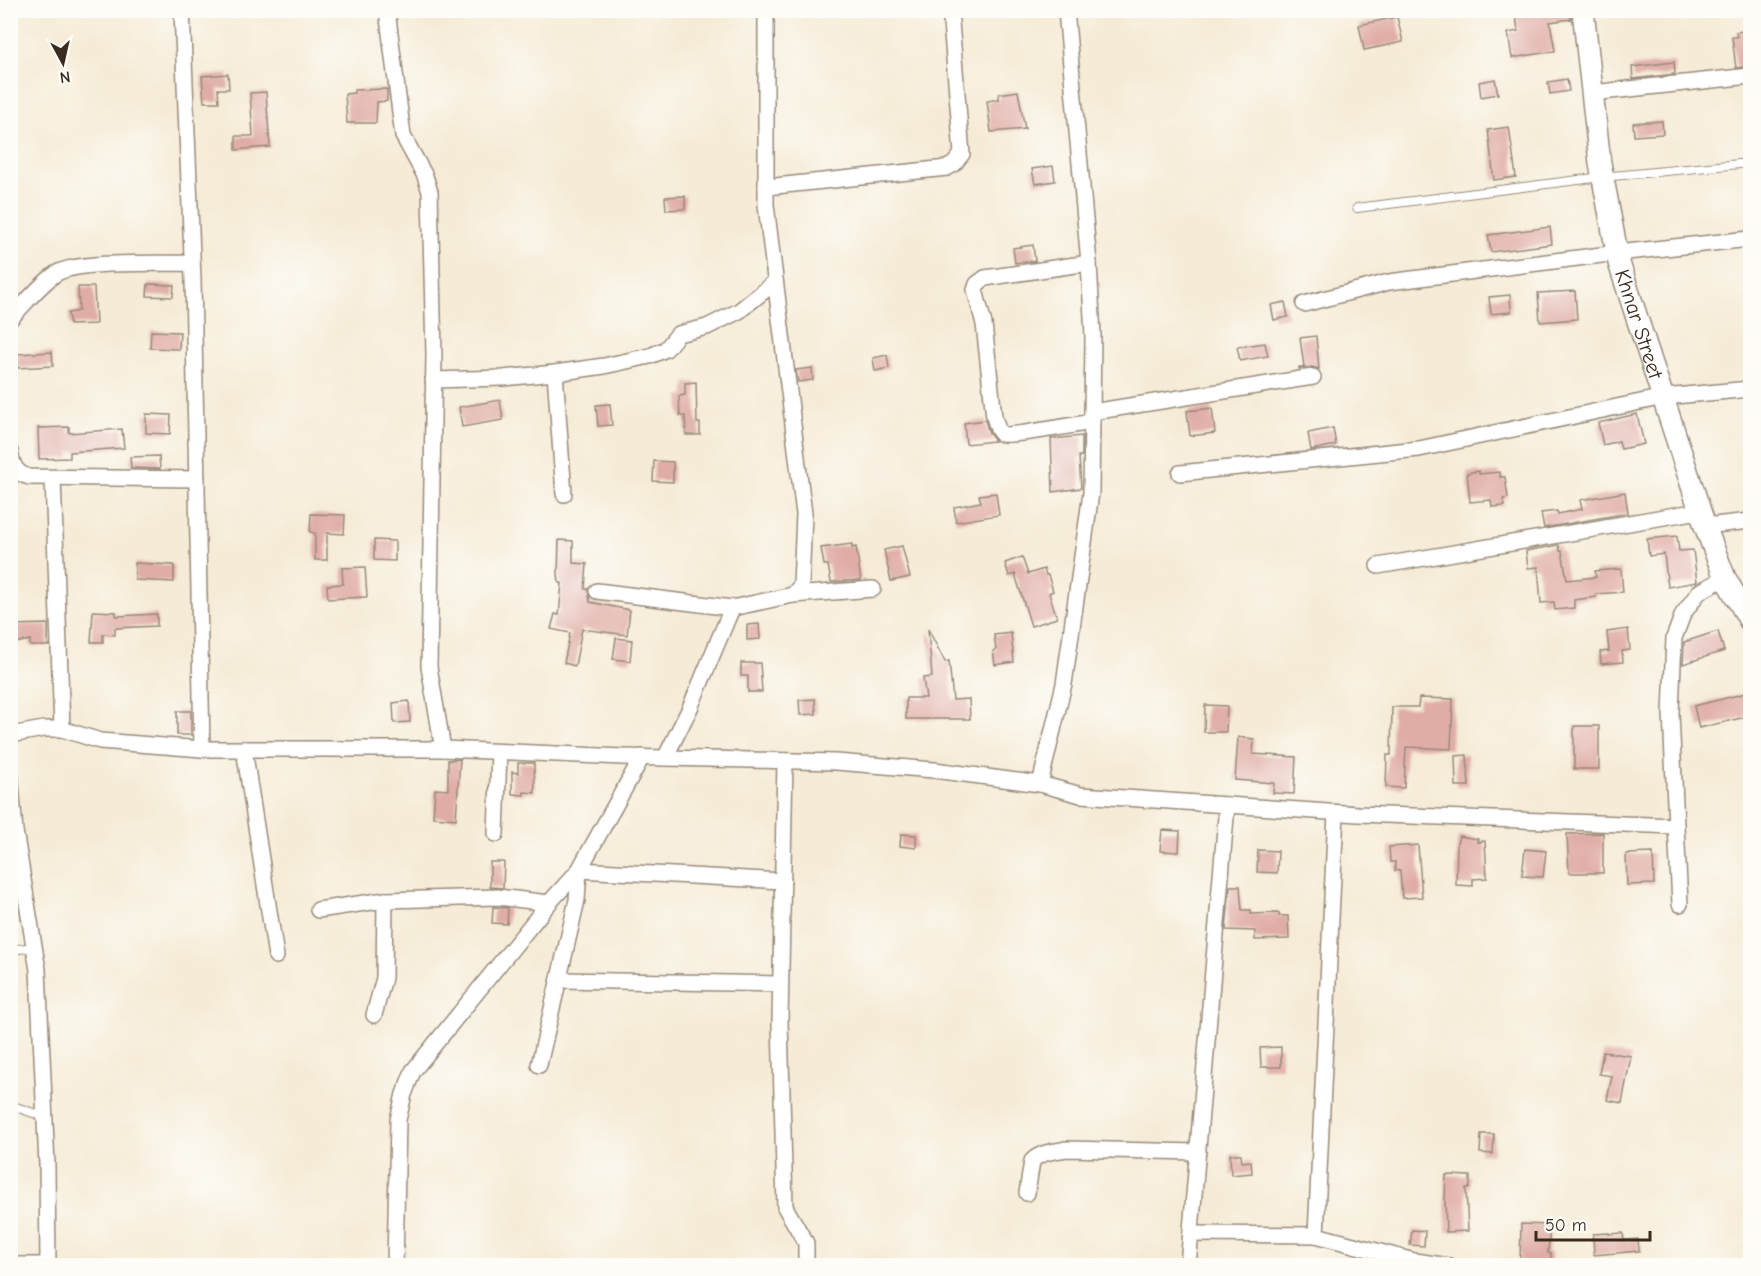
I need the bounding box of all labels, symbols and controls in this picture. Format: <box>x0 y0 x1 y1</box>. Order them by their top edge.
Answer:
north arrow <box>33 33 93 93</box>
text: N <box>59 67 71 87</box>
street label: Khnar Street <box>1610 266 1668 383</box>
scale bar <box>1536 1204 1650 1242</box>
text: 50 m <box>1545 1215 1587 1236</box>

